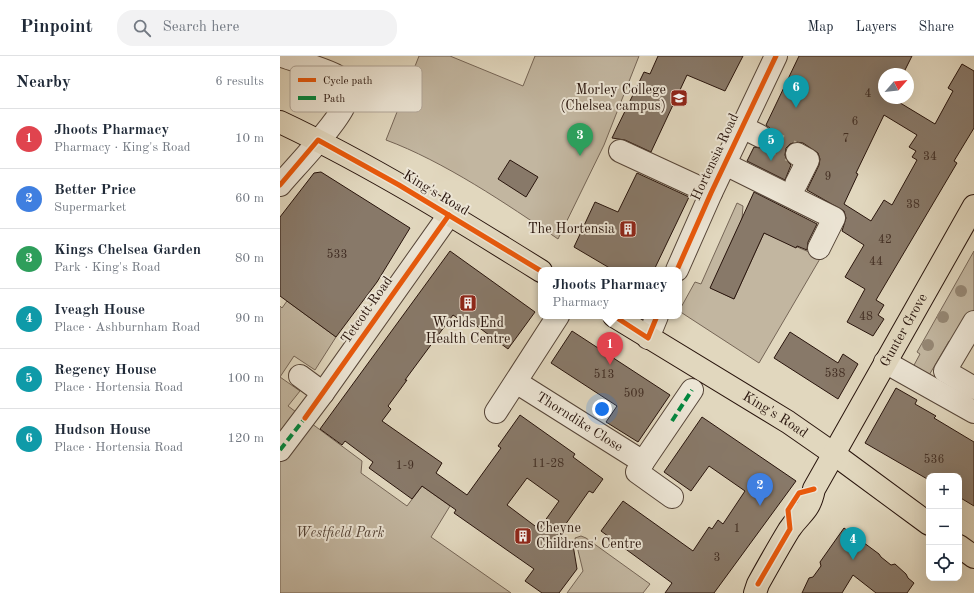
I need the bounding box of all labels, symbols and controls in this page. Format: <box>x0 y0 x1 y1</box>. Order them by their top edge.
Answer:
search box <box>117 10 397 46</box>
icon: search <box>131 17 153 39</box>
text: Pinpoint <box>20 18 93 37</box>
text: Search here <box>163 20 239 35</box>
text: Map <box>808 20 834 34</box>
text: Layers <box>856 20 897 34</box>
text: Share <box>919 20 954 34</box>
legend <box>290 66 422 112</box>
north arrow <box>878 68 914 104</box>
text: Nearby <box>16 74 71 91</box>
text: 6 results <box>215 75 264 88</box>
pin: 6 <box>783 75 809 108</box>
text: Cycle path <box>323 76 373 87</box>
place label: Morley College (Chelsea campus) <box>560 83 666 113</box>
school or university icon: Morley College (Chelsea campus) <box>669 88 689 108</box>
house number: 4 <box>865 88 872 100</box>
text: Path <box>323 94 345 105</box>
street label: Hortensia Road <box>689 111 741 203</box>
house number: 6 <box>852 116 859 128</box>
text: Jhoots Pharmacy <box>54 123 169 138</box>
pin: 3 <box>567 123 593 156</box>
pin: 5 <box>758 128 784 161</box>
text: 1 <box>25 132 33 145</box>
text: 10 m <box>235 132 264 145</box>
house number: 7 <box>843 133 849 145</box>
text: Pharmacy · King's Road <box>54 141 191 154</box>
house number: 34 <box>923 151 937 163</box>
street label: King's Road <box>401 168 471 218</box>
house number: 9 <box>825 171 831 183</box>
text: Better Price <box>54 183 136 198</box>
text: 2 <box>25 192 33 205</box>
text: 60 m <box>235 192 264 205</box>
house number: 38 <box>906 199 920 211</box>
text: Supermarket <box>54 201 126 214</box>
building icon: The Hortensia <box>618 219 638 239</box>
place label: The Hortensia <box>528 222 615 236</box>
house number: 42 <box>878 234 892 246</box>
text: Kings Chelsea Garden <box>54 243 201 258</box>
house number: 533 <box>327 248 347 261</box>
text: 3 <box>25 252 33 265</box>
text: 80 m <box>235 252 264 265</box>
house number: 44 <box>869 256 883 268</box>
text: Park · King's Road <box>54 261 160 274</box>
popup <box>538 267 682 319</box>
street label: Tetcott Road <box>339 274 395 346</box>
text: Jhoots Pharmacy <box>552 278 668 293</box>
street label: Gunter Grove <box>878 291 930 369</box>
building icon: Worlds End Health Centre <box>458 293 478 313</box>
text: Pharmacy <box>552 296 609 309</box>
text: Iveagh House <box>54 303 145 318</box>
house number: 48 <box>859 311 873 323</box>
text: 4 <box>25 312 33 325</box>
text: 90 m <box>235 312 264 325</box>
place label: Worlds End Health Centre <box>425 316 511 346</box>
text: Place · Ashburnham Road <box>54 321 200 334</box>
pin: 1 <box>597 332 623 365</box>
text: Regency House <box>54 363 157 378</box>
house number: 538 <box>825 367 845 380</box>
house number: 513 <box>594 368 614 381</box>
text: 5 <box>25 372 33 385</box>
text: 100 m <box>227 372 264 385</box>
text: Place · Hortensia Road <box>54 381 183 394</box>
house number: 509 <box>624 387 644 400</box>
street label: King's Road <box>740 389 810 440</box>
street label: Thorndike Close <box>534 390 625 454</box>
your location <box>592 399 612 419</box>
text: Hudson House <box>54 423 151 438</box>
text: 6 <box>25 432 33 445</box>
text: 120 m <box>227 432 264 445</box>
text: Place · Hortensia Road <box>54 441 183 454</box>
house number: 536 <box>924 453 944 466</box>
house number: 11-28 <box>532 458 564 470</box>
house number: 1-9 <box>396 460 414 472</box>
pin: 2 <box>747 473 773 506</box>
map controls <box>926 473 962 581</box>
button: + <box>926 473 962 509</box>
button: − <box>926 509 962 545</box>
place label: Cheyne Childrens' Centre <box>536 521 641 551</box>
house number: 1 <box>734 523 740 535</box>
park label: Westfield Park <box>296 526 385 541</box>
building icon: Cheyne Childrens' Centre <box>513 526 533 546</box>
pin: 4 <box>840 527 866 560</box>
button: locate <box>926 545 962 581</box>
house number: 3 <box>714 552 720 564</box>

